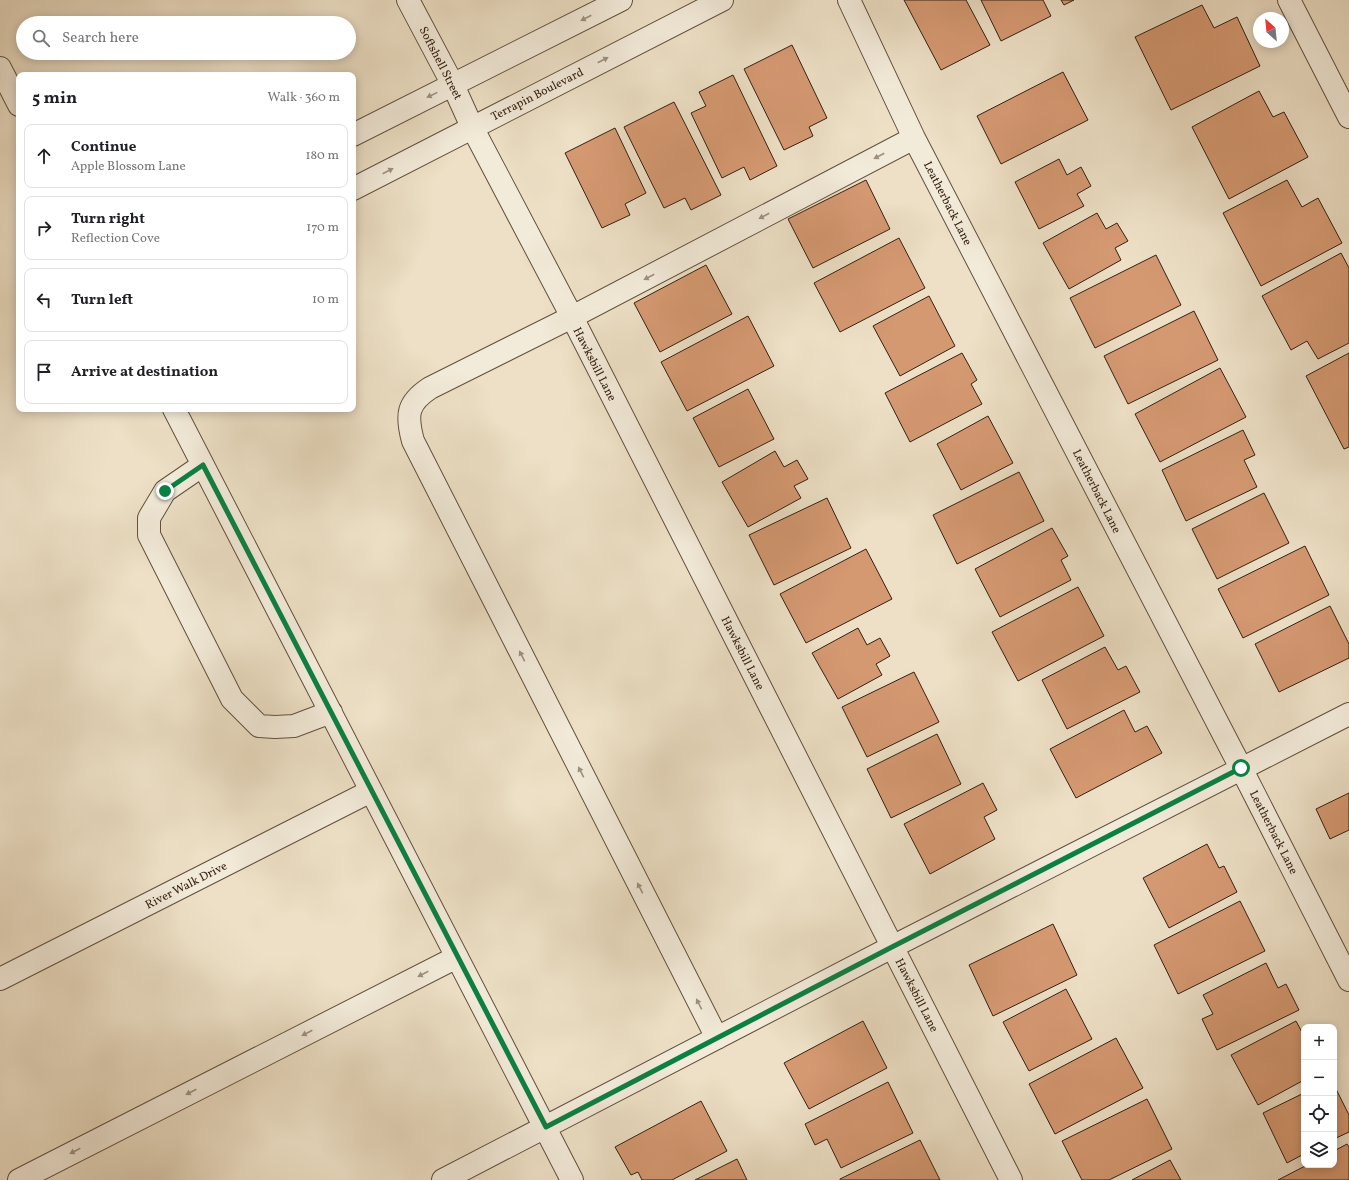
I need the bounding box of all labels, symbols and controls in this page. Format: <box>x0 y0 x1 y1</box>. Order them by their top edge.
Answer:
north arrow <box>1253 12 1289 48</box>
one-way arrow <box>580 14 592 21</box>
search box <box>16 16 356 60</box>
street label: Softshell Street <box>415 24 465 103</box>
icon: search <box>30 27 52 49</box>
text: Search here <box>62 28 139 49</box>
one-way arrow <box>597 57 609 64</box>
street label: Terrapin Boulevard <box>488 65 587 125</box>
text: 5 min <box>32 87 77 110</box>
text: Walk · 360 m <box>268 89 340 107</box>
one-way arrow <box>427 92 438 98</box>
text: Continue <box>71 137 136 158</box>
icon: ahead <box>33 145 55 167</box>
text: 180 m <box>305 147 339 165</box>
one-way arrow <box>874 153 885 159</box>
text: Apple Blossom Lane <box>71 158 186 176</box>
street label: Leatherback Lane <box>919 159 975 249</box>
one-way arrow <box>382 168 393 174</box>
text: Turn right <box>71 209 145 230</box>
one-way arrow <box>758 213 770 220</box>
icon: right <box>33 217 55 239</box>
text: 170 m <box>306 219 339 237</box>
text: Reflection Cove <box>71 230 160 248</box>
one-way arrow <box>643 274 655 280</box>
icon: left <box>33 289 55 311</box>
text: Turn left <box>71 290 133 311</box>
text: 10 m <box>312 291 339 309</box>
street label: Hawksbill Lane <box>569 325 620 404</box>
icon: arrive <box>33 361 55 383</box>
text: Arrive at destination <box>71 362 218 383</box>
street label: Leatherback Lane <box>1068 447 1124 537</box>
route end <box>156 482 174 500</box>
street label: Hawksbill Lane <box>717 614 768 693</box>
one-way arrow <box>519 650 526 662</box>
route start <box>1232 759 1250 777</box>
one-way arrow <box>578 766 585 778</box>
street label: Leatherback Lane <box>1245 788 1301 878</box>
street label: River Walk Drive <box>143 858 230 913</box>
one-way arrow <box>637 882 644 894</box>
street label: Hawksbill Lane <box>891 956 942 1035</box>
one-way arrow <box>417 971 428 977</box>
one-way arrow <box>696 998 703 1009</box>
map controls <box>1301 1024 1337 1168</box>
button: + <box>1301 1024 1337 1060</box>
one-way arrow <box>301 1030 313 1036</box>
button: − <box>1301 1060 1337 1096</box>
one-way arrow <box>185 1089 197 1095</box>
button: locate <box>1301 1096 1337 1132</box>
button: layers <box>1301 1132 1337 1168</box>
one-way arrow <box>69 1148 81 1154</box>

